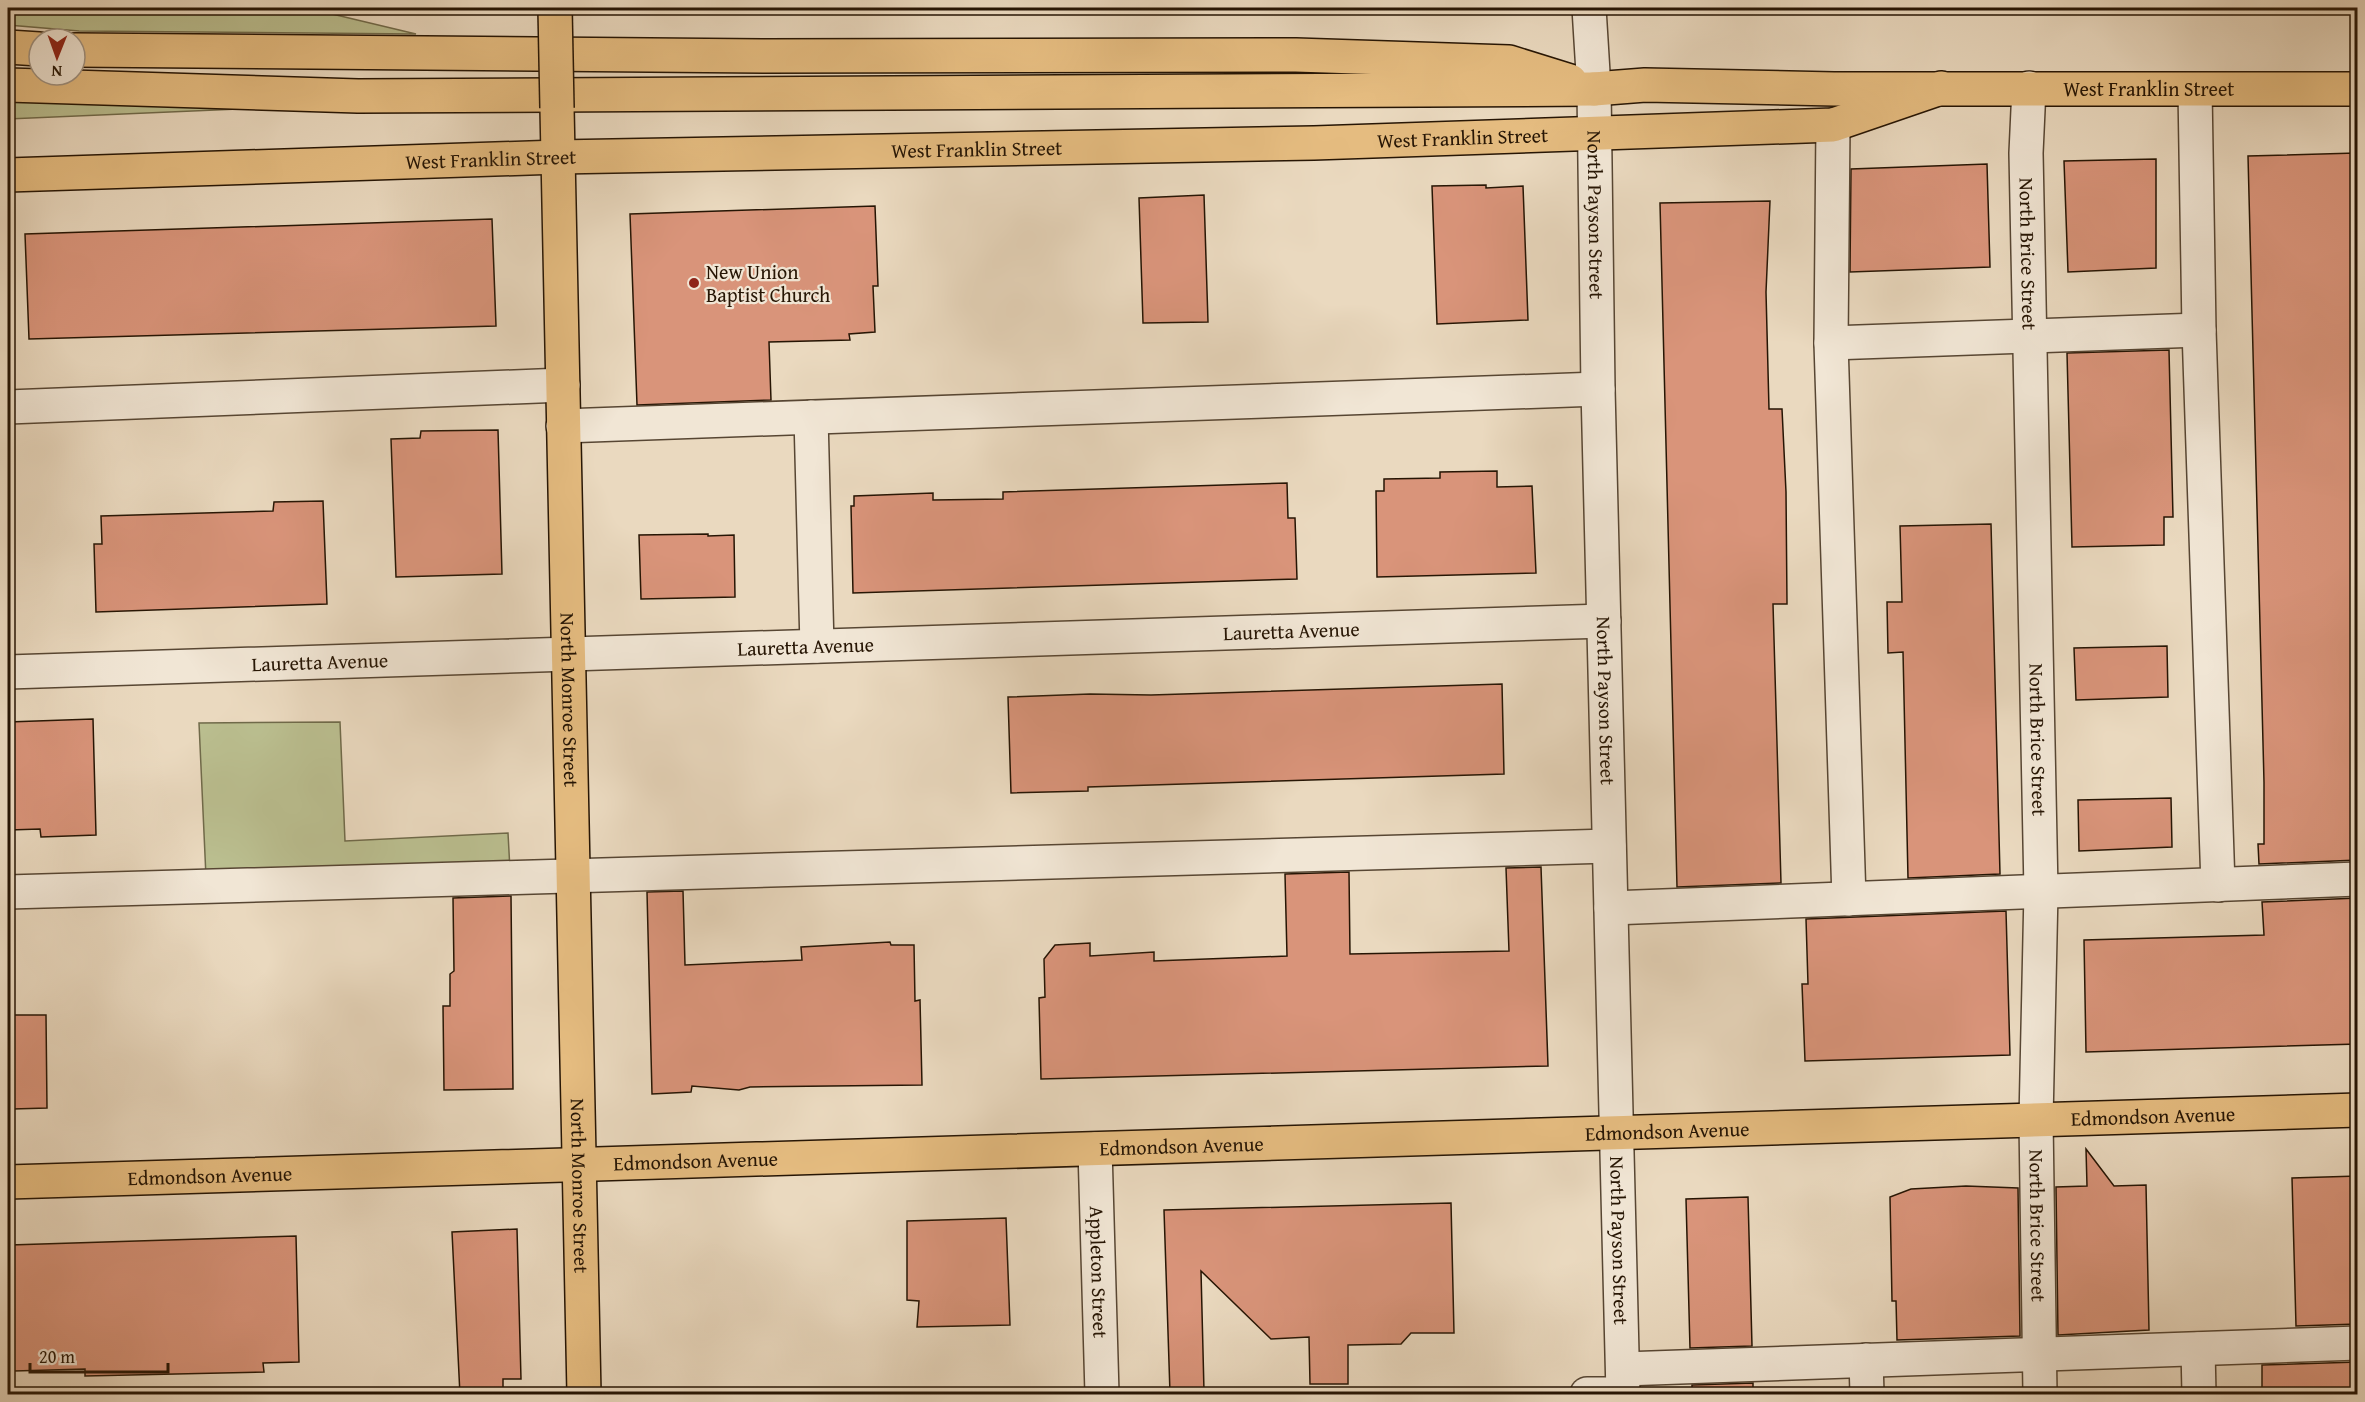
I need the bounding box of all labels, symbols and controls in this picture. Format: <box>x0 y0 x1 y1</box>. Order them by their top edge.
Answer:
north arrow <box>27 27 87 87</box>
text: N <box>51 60 62 84</box>
street label: West Franklin Street <box>2063 74 2234 103</box>
street label: West Franklin Street <box>1376 120 1549 155</box>
street label: North Payson Street <box>1581 130 1612 299</box>
street label: West Franklin Street <box>891 133 1062 165</box>
street label: West Franklin Street <box>405 142 577 176</box>
street label: North Brice Street <box>2013 177 2045 331</box>
place label: New Union Baptist Church <box>706 257 830 309</box>
marker: New Union Baptist Church <box>687 276 701 290</box>
street label: North Monroe Street <box>554 612 586 787</box>
street label: Lauretta Avenue <box>1222 614 1360 647</box>
street label: North Payson Street <box>1590 616 1623 785</box>
street label: Lauretta Avenue <box>737 629 874 663</box>
street label: Lauretta Avenue <box>251 645 389 678</box>
street label: North Brice Street <box>2022 663 2054 816</box>
street label: North Monroe Street <box>564 1098 596 1273</box>
street label: Edmondson Avenue <box>2070 1099 2236 1133</box>
street label: Edmondson Avenue <box>1585 1114 1750 1148</box>
street label: Edmondson Avenue <box>1099 1129 1264 1163</box>
street label: Edmondson Avenue <box>613 1143 778 1177</box>
street label: North Brice Street <box>2022 1149 2054 1302</box>
street label: North Payson Street <box>1603 1156 1636 1325</box>
street label: Edmondson Avenue <box>127 1158 293 1192</box>
street label: Appleton Street <box>1083 1205 1115 1338</box>
scale bar <box>30 1336 168 1374</box>
text: 20 m <box>39 1343 75 1370</box>

